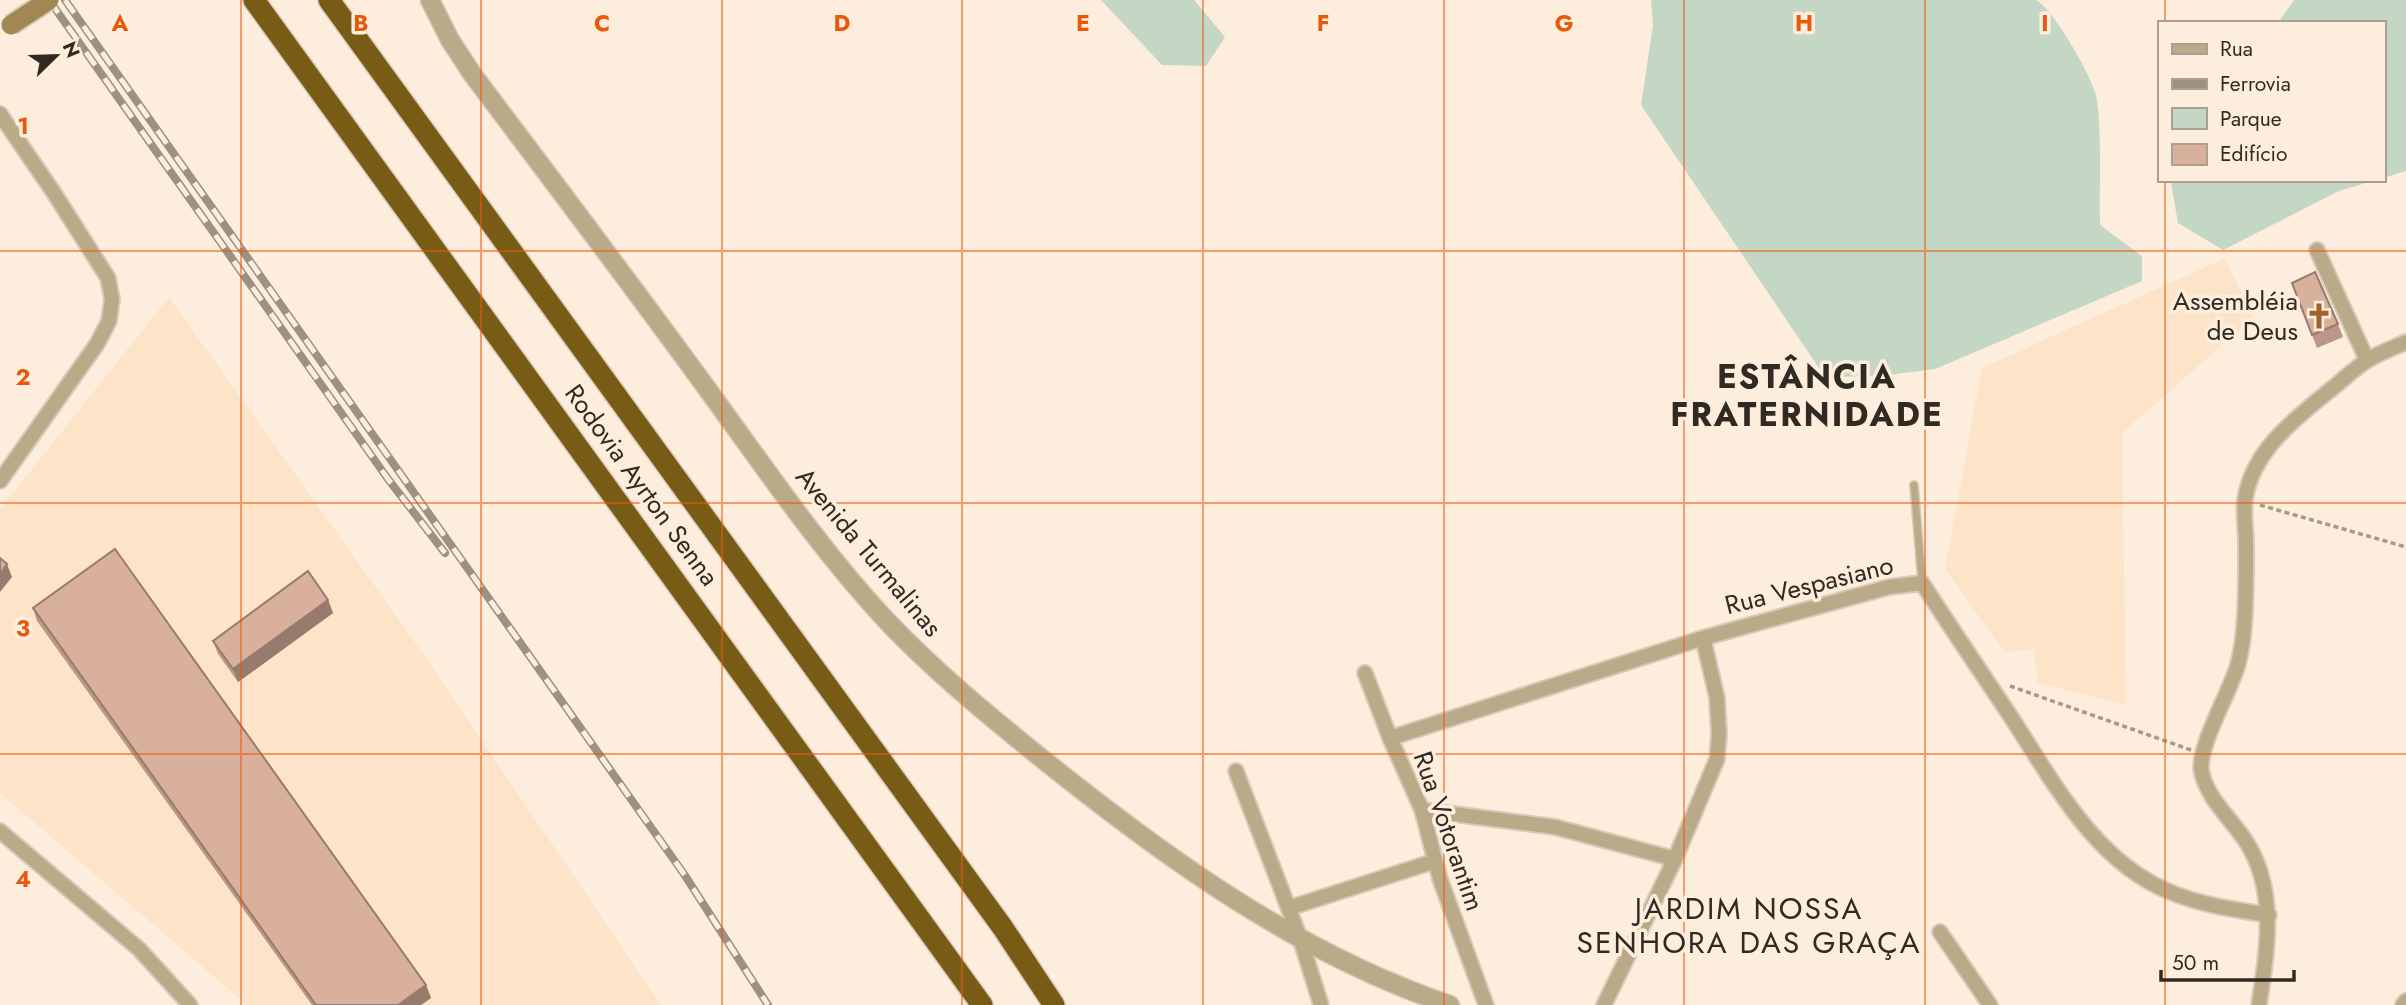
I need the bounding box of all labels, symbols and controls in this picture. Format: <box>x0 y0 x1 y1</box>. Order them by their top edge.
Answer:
text: A <box>111 6 129 40</box>
text: B <box>353 6 369 40</box>
text: C <box>594 6 610 40</box>
text: D <box>834 6 851 40</box>
text: E <box>1076 6 1090 40</box>
text: F <box>1317 6 1329 40</box>
text: G <box>1555 6 1573 40</box>
text: H <box>1795 6 1813 40</box>
text: I <box>2041 6 2049 40</box>
north arrow <box>21 21 91 91</box>
legend <box>2158 21 2385 182</box>
text: Rua <box>2220 34 2253 64</box>
text: N <box>56 37 87 62</box>
text: Ferrovia <box>2220 69 2291 99</box>
text: Parque <box>2220 104 2282 134</box>
text: 1 <box>17 109 29 143</box>
text: Edifício <box>2220 139 2287 169</box>
place label: Assembléia de Deus <box>2173 282 2298 350</box>
church icon: Assembléia de Deus <box>2304 301 2334 331</box>
district label: ESTÂNCIA FRATERNIDADE <box>1670 353 1944 438</box>
text: 2 <box>15 360 31 394</box>
street label: Rodovia Ayrton Senna <box>556 376 728 594</box>
street label: Avenida Turmalinas <box>787 459 951 645</box>
street label: Rua Vespasiano <box>1721 546 1897 624</box>
text: 3 <box>16 611 30 645</box>
street label: Rua Votorantim <box>1404 746 1494 916</box>
text: 4 <box>15 862 31 896</box>
district label: JARDIM NOSSA SENHORA DAS GRAÇA <box>1577 887 1921 964</box>
scale bar <box>2161 939 2294 983</box>
text: 50 m <box>2172 948 2219 978</box>

